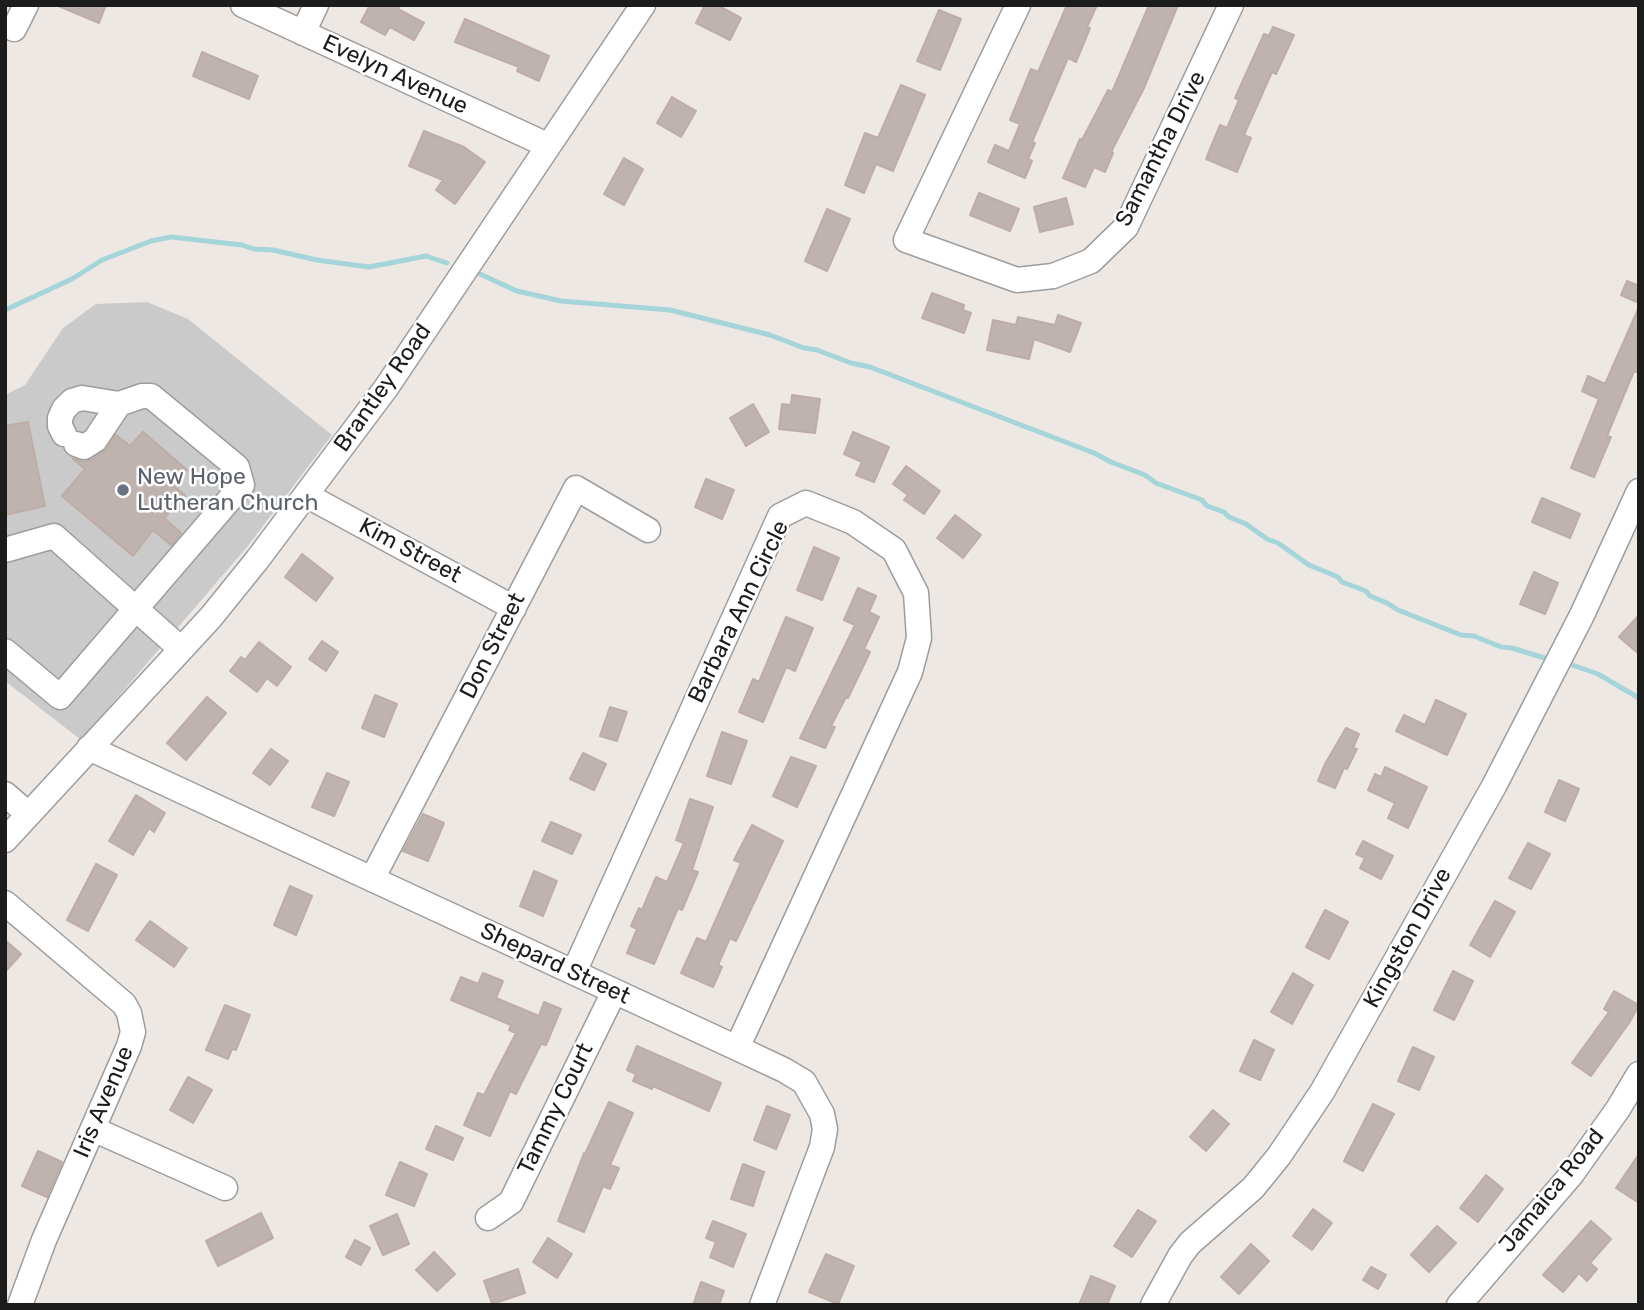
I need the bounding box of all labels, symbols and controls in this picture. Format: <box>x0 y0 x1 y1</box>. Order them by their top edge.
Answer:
street label: Evelyn Avenue <box>318 29 472 121</box>
street label: Samantha Drive <box>1110 67 1212 231</box>
street label: Brantley Road <box>329 319 437 457</box>
place label: New Hope Lutheran Church <box>137 463 319 517</box>
marker: New Hope Lutheran Church <box>115 482 131 498</box>
street label: Kim Street <box>354 513 466 589</box>
street label: Barbara Ann Circle <box>683 516 795 708</box>
street label: Don Street <box>455 588 531 704</box>
street label: Kingston Drive <box>1358 863 1458 1013</box>
street label: Shepard Street <box>476 917 634 1011</box>
street label: Tammy Court <box>512 1039 600 1179</box>
street label: Iris Avenue <box>68 1042 140 1162</box>
street label: Jamaica Road <box>1494 1123 1610 1259</box>

